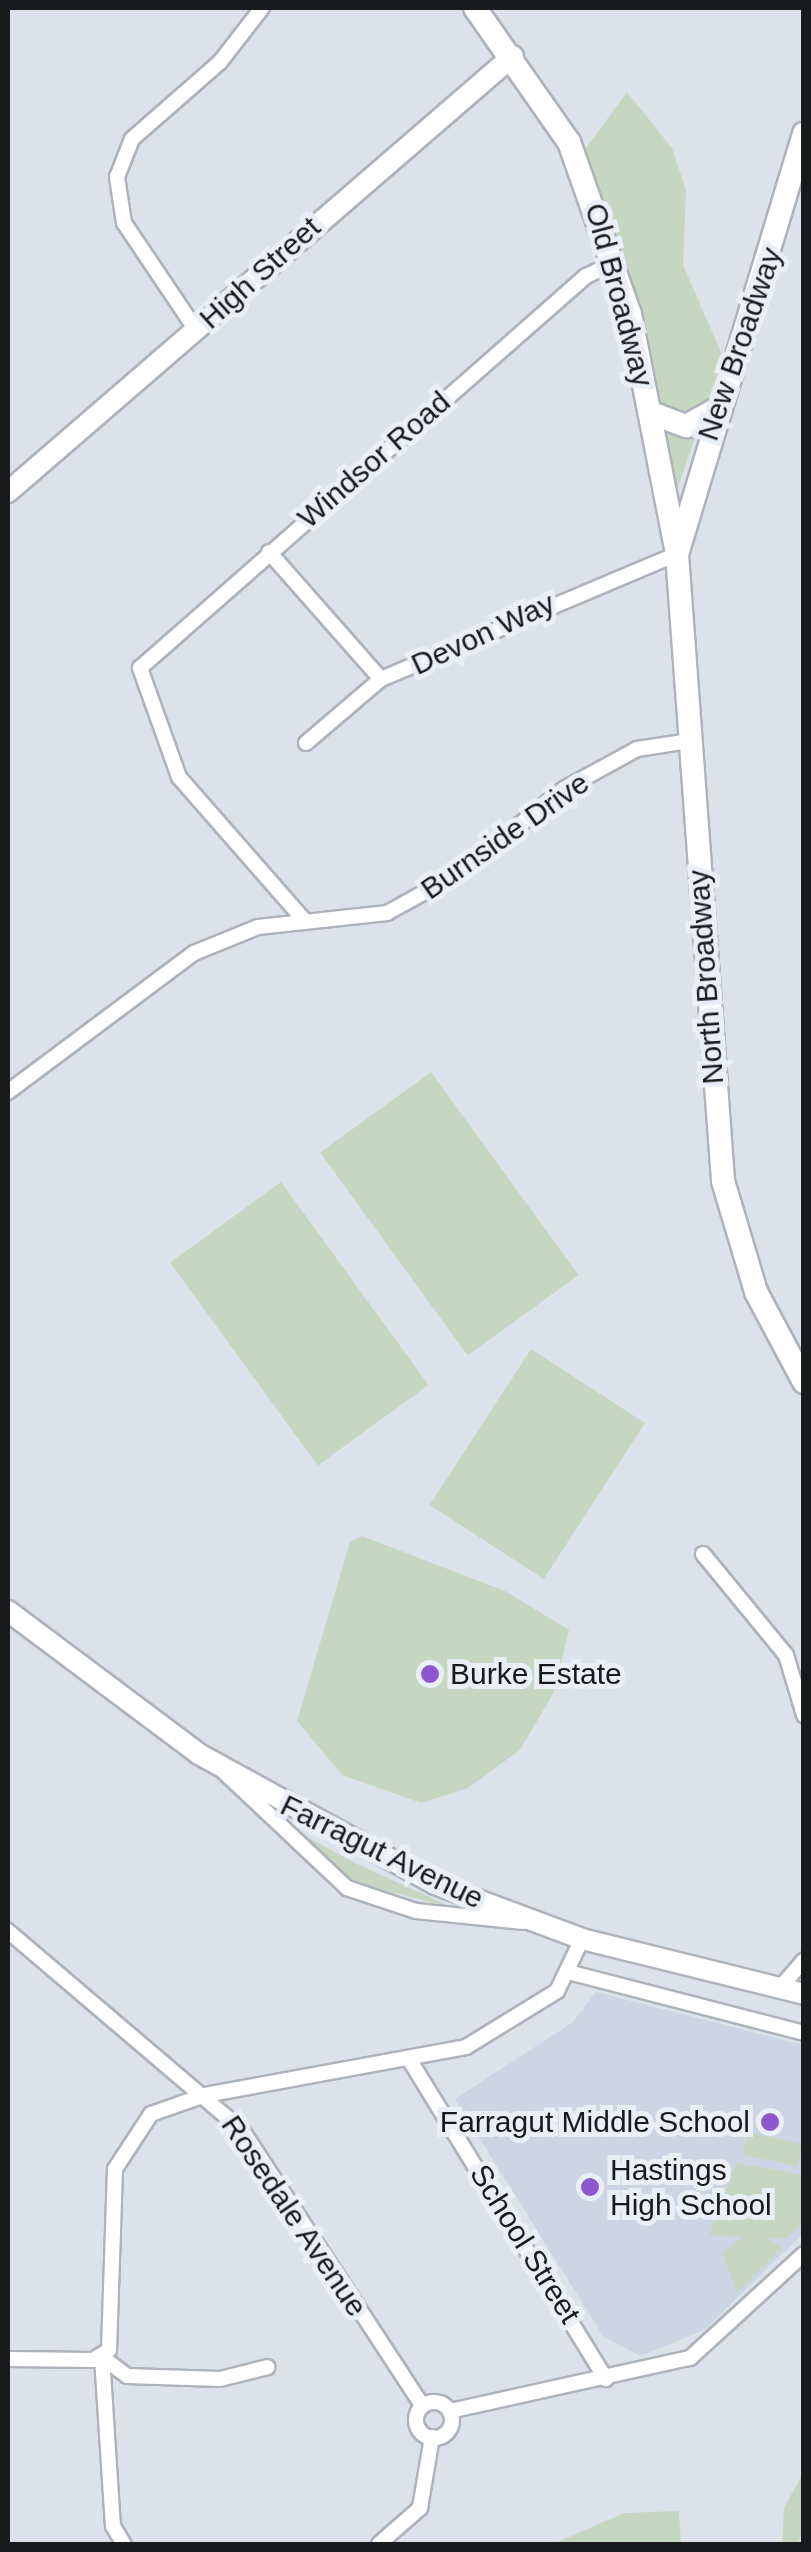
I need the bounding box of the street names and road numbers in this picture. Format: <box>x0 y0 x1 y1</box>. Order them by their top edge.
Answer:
street label: Old Broadway <box>577 199 661 391</box>
street label: High Street <box>192 209 328 337</box>
street label: New Broadway <box>690 243 790 445</box>
street label: Windsor Road <box>290 384 458 536</box>
street label: Devon Way <box>406 585 560 683</box>
street label: Burnside Drive <box>414 765 596 907</box>
street label: North Broadway <box>681 868 731 1086</box>
street label: Farragut Avenue <box>274 1787 490 1917</box>
street label: Rosedale Avenue <box>213 2108 375 2324</box>
street label: School Street <box>462 2158 588 2330</box>

